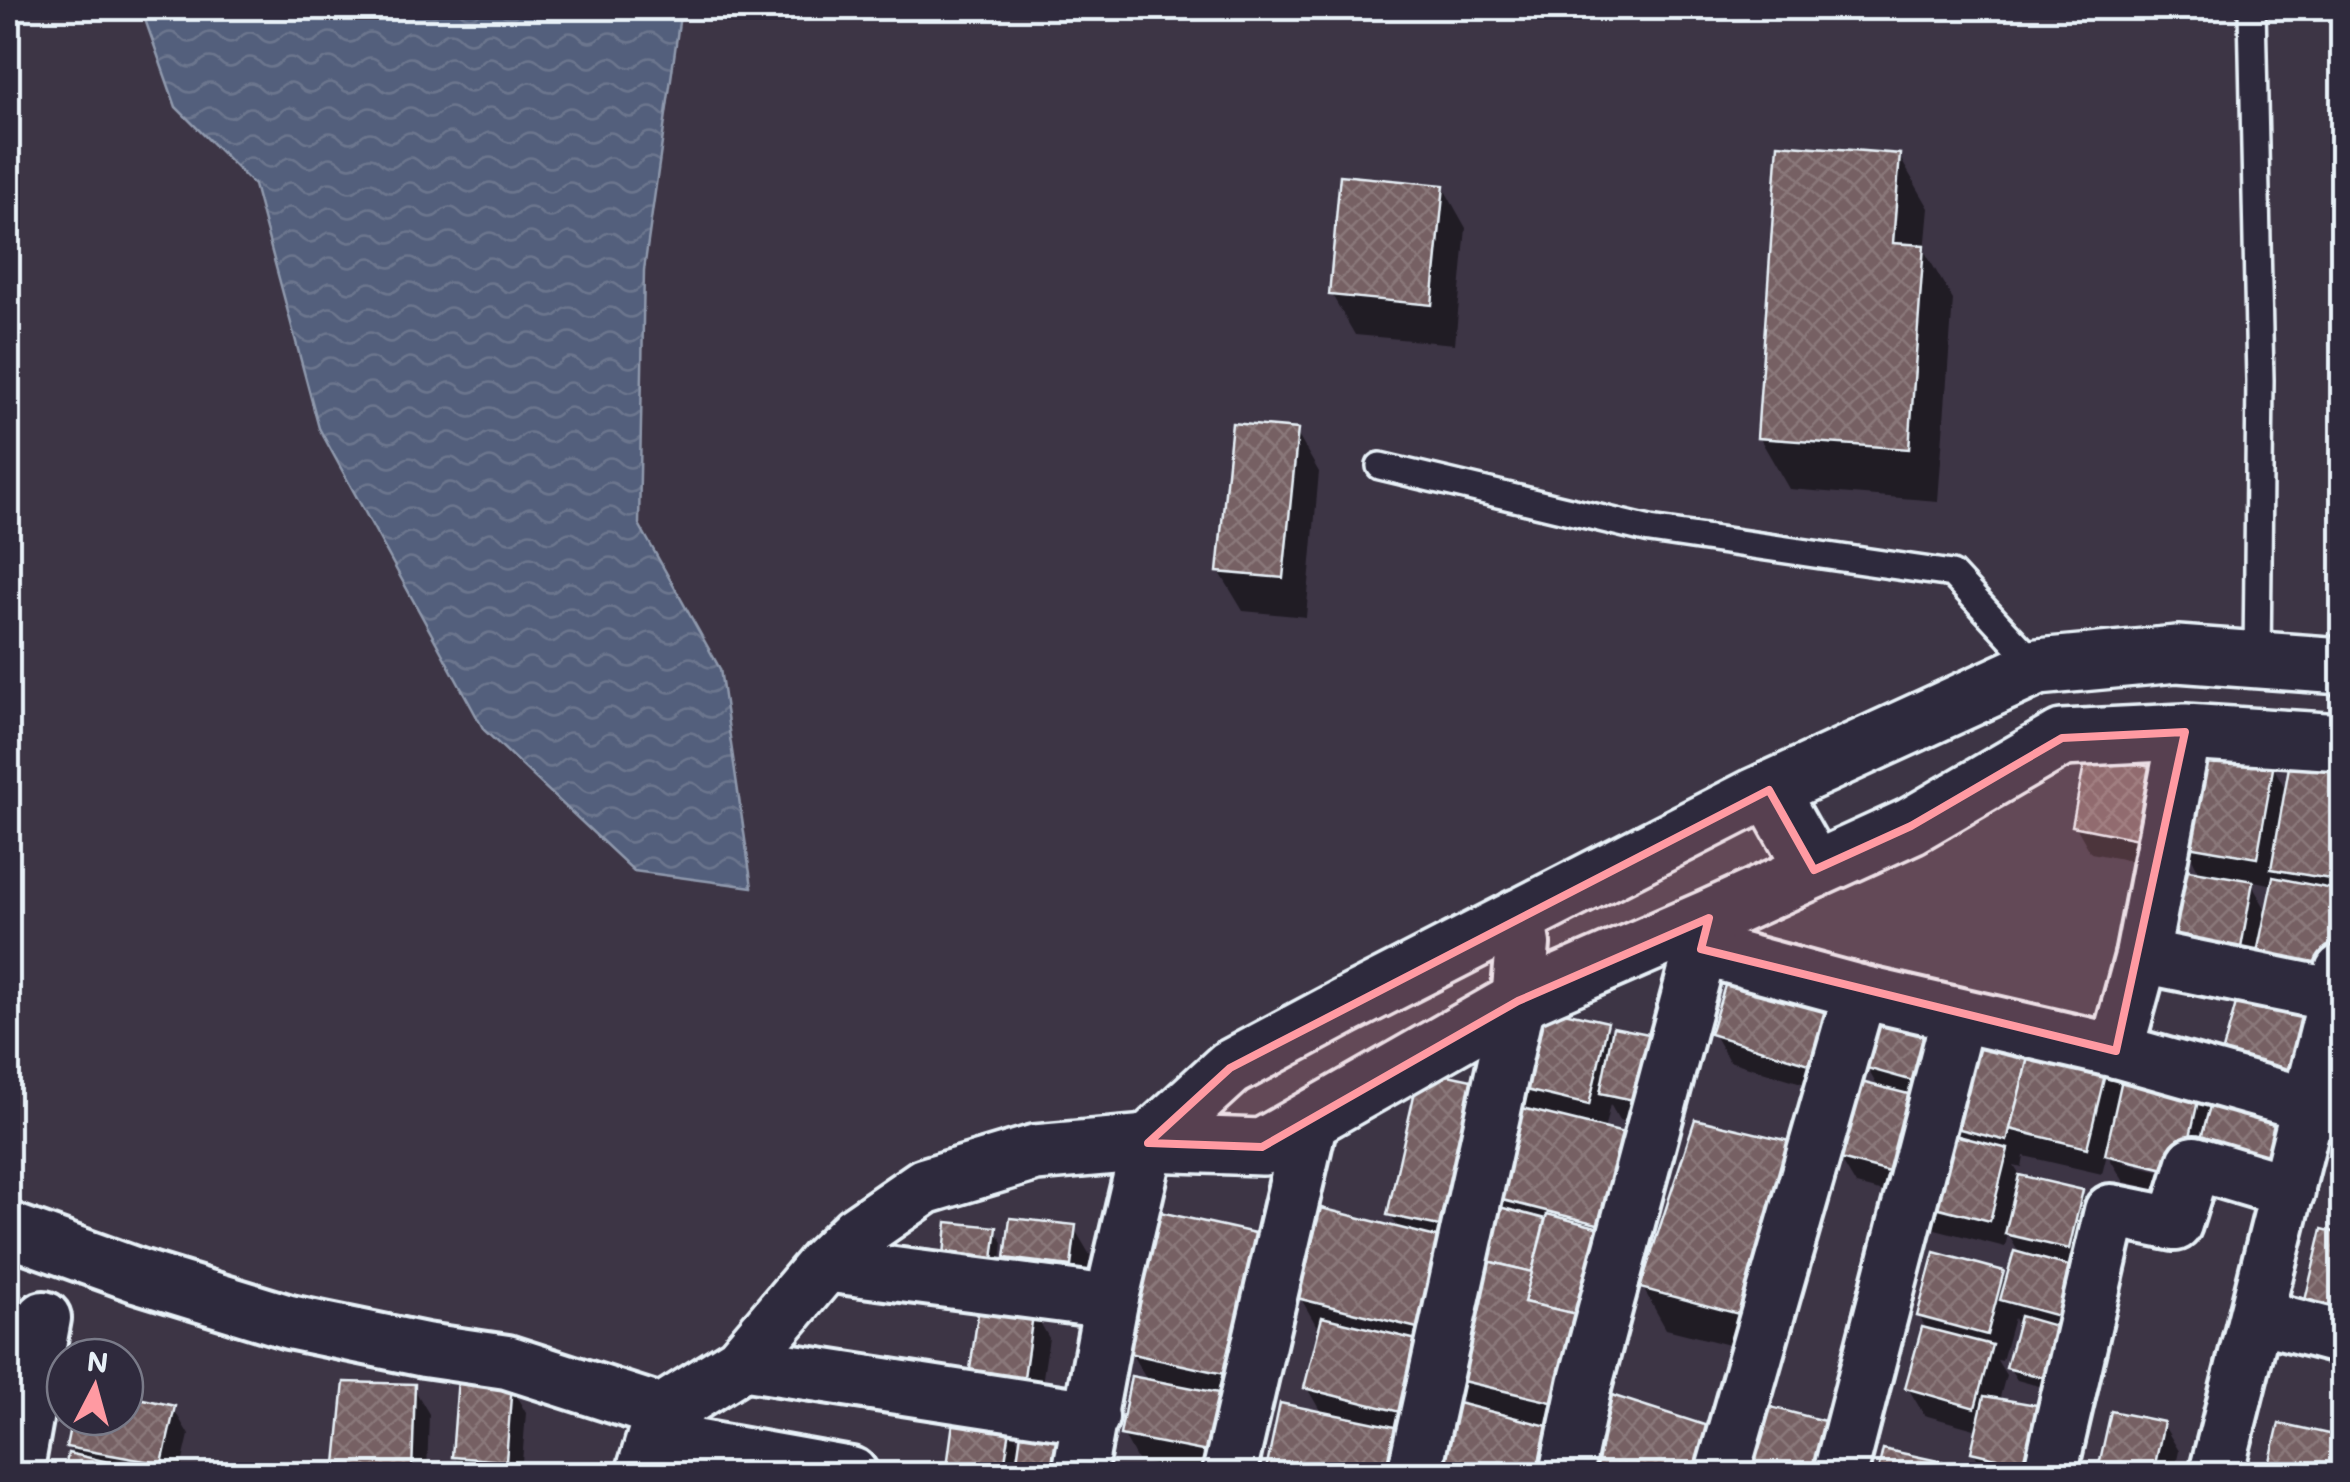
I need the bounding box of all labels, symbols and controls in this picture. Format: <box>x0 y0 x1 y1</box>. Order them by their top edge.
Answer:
north arrow <box>45 1337 145 1437</box>
text: N <box>85 1342 110 1380</box>

